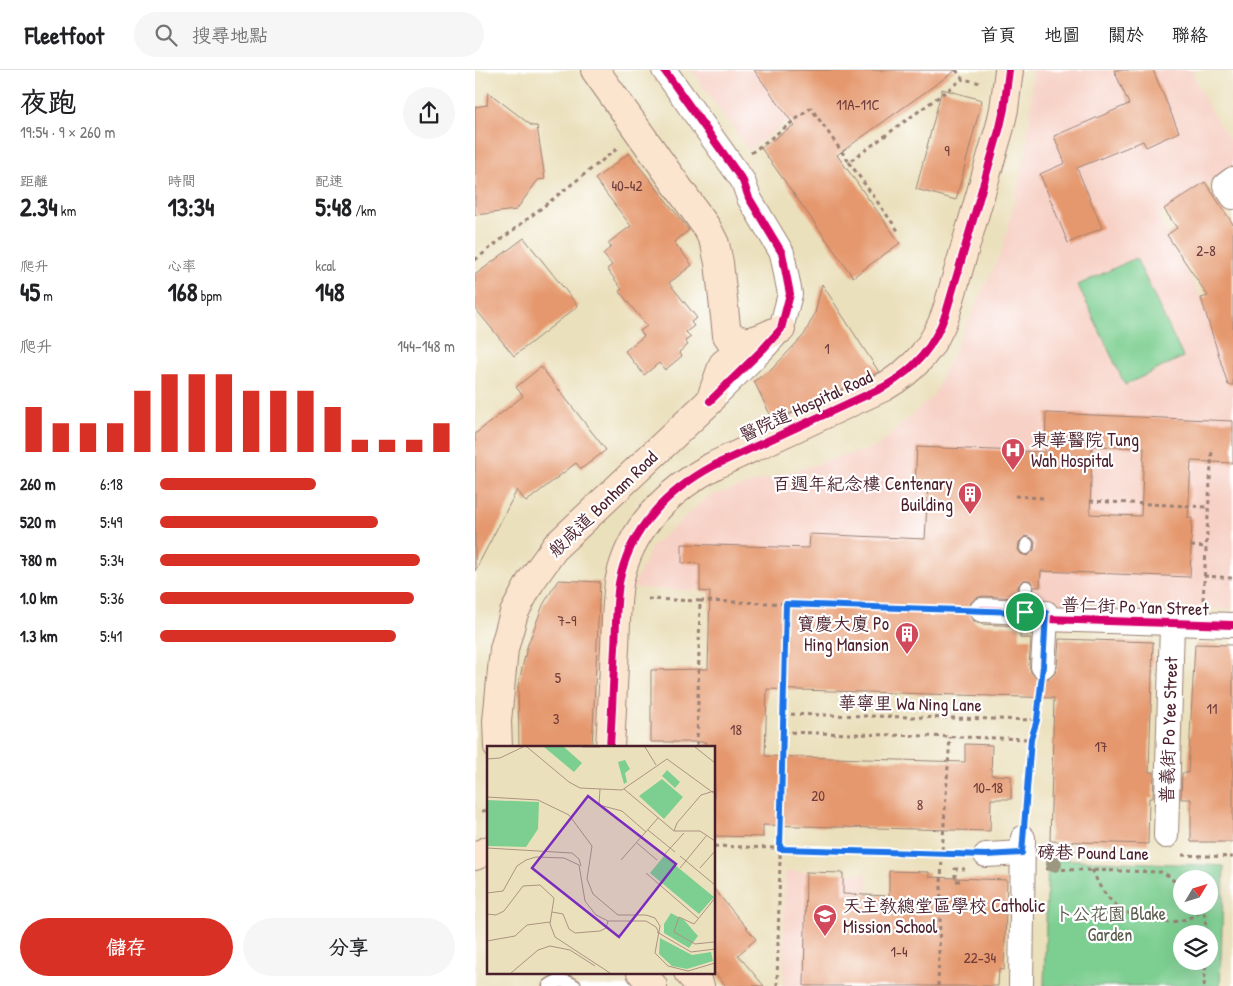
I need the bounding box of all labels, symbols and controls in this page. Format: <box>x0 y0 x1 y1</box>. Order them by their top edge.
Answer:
search box <box>134 12 484 57</box>
text: Fleetfoot <box>25 19 104 51</box>
icon: search <box>152 21 180 49</box>
text: 搜尋地點 <box>192 22 268 48</box>
text: 首頁 <box>980 22 1016 47</box>
text: 地圖 <box>1044 22 1080 47</box>
text: 關於 <box>1108 22 1144 47</box>
text: 聯絡 <box>1172 22 1208 47</box>
text: 夜跑 <box>20 83 76 121</box>
button: share <box>403 87 455 139</box>
house number: 11A-11C <box>836 94 880 115</box>
text: 19:54 · 9 × 260 m <box>20 121 115 143</box>
house number: 9 <box>944 140 950 161</box>
text: 距離 <box>20 171 48 190</box>
text: 時間 <box>168 171 196 190</box>
text: 配速 <box>315 171 343 190</box>
house number: 40-42 <box>611 175 643 196</box>
text: 2.34 <box>20 190 58 224</box>
text: 13:34 <box>168 190 214 224</box>
text: 5:48 <box>315 190 352 224</box>
text: km <box>58 201 76 220</box>
text: /km <box>352 201 376 220</box>
house number: 2-8 <box>1196 240 1216 261</box>
text: 爬升 <box>20 256 48 275</box>
text: 心率 <box>168 256 196 275</box>
text: kcal <box>315 256 336 275</box>
text: 45 <box>20 275 40 309</box>
text: 168 <box>168 275 198 309</box>
text: 148 <box>315 275 345 309</box>
text: m <box>40 286 53 305</box>
text: bpm <box>198 286 222 305</box>
text: 爬升 <box>20 335 52 357</box>
text: 144–148 m <box>397 335 455 357</box>
house number: 1 <box>824 338 830 359</box>
street label: 醫院道 Hospital Road <box>735 364 876 447</box>
place label: 東華醫院 Tung Wah Hospital <box>1031 427 1139 473</box>
hospital icon: 東華醫院 Tung Wah Hospital <box>1000 437 1026 471</box>
street label: 般咸道 Bonham Road <box>542 445 663 562</box>
place label: 百週年紀念樓 Centenary Building <box>773 471 953 517</box>
text: 260 m <box>20 473 56 495</box>
text: 6:18 <box>100 473 123 495</box>
building icon: 百週年紀念樓 Centenary Building <box>957 481 983 515</box>
text: 520 m <box>20 511 56 533</box>
text: 5:49 <box>100 511 122 533</box>
text: 780 m <box>20 549 57 571</box>
text: 5:34 <box>100 549 124 571</box>
text: 1.0 km <box>20 587 58 609</box>
text: 5:36 <box>100 587 124 609</box>
pin <box>1004 591 1046 633</box>
street label: 普仁街 Po Yan Street <box>1061 591 1210 622</box>
icon: arrive <box>1011 598 1039 626</box>
house number: 7-9 <box>558 610 577 631</box>
place label: 寶慶大廈 Po Hing Mansion <box>797 611 889 657</box>
building icon: 寶慶大廈 Po Hing Mansion <box>894 621 920 655</box>
text: 1.3 km <box>20 625 58 647</box>
text: 5:41 <box>100 625 122 647</box>
street label: 普義街 Po Yee Street <box>1153 656 1184 804</box>
house number: 5 <box>555 667 562 688</box>
street label: 華寧里 Wa Ning Lane <box>838 690 982 717</box>
house number: 11 <box>1207 698 1217 719</box>
house number: 3 <box>553 708 560 729</box>
house number: 18 <box>730 719 742 740</box>
house number: 17 <box>1095 736 1107 757</box>
inset map <box>487 746 715 974</box>
house number: 10-18 <box>973 777 1003 798</box>
house number: 20 <box>811 785 825 806</box>
house number: 8 <box>917 794 923 815</box>
street label: 磅巷 Pound Lane <box>1037 839 1149 866</box>
north arrow <box>1173 870 1217 915</box>
map controls <box>1173 870 1218 970</box>
place label: 天主教總堂區學校 Catholic Mission School <box>843 893 1045 939</box>
park label: 卜公花園 Blake Garden <box>1054 901 1166 947</box>
school or university icon: 天主教總堂區學校 Catholic Mission School <box>812 903 838 937</box>
button: 儲存 <box>20 918 233 976</box>
button: 分享 <box>243 918 455 976</box>
button: layers <box>1173 925 1218 970</box>
house number: 1-4 <box>890 941 908 962</box>
house number: 22-34 <box>964 947 997 968</box>

